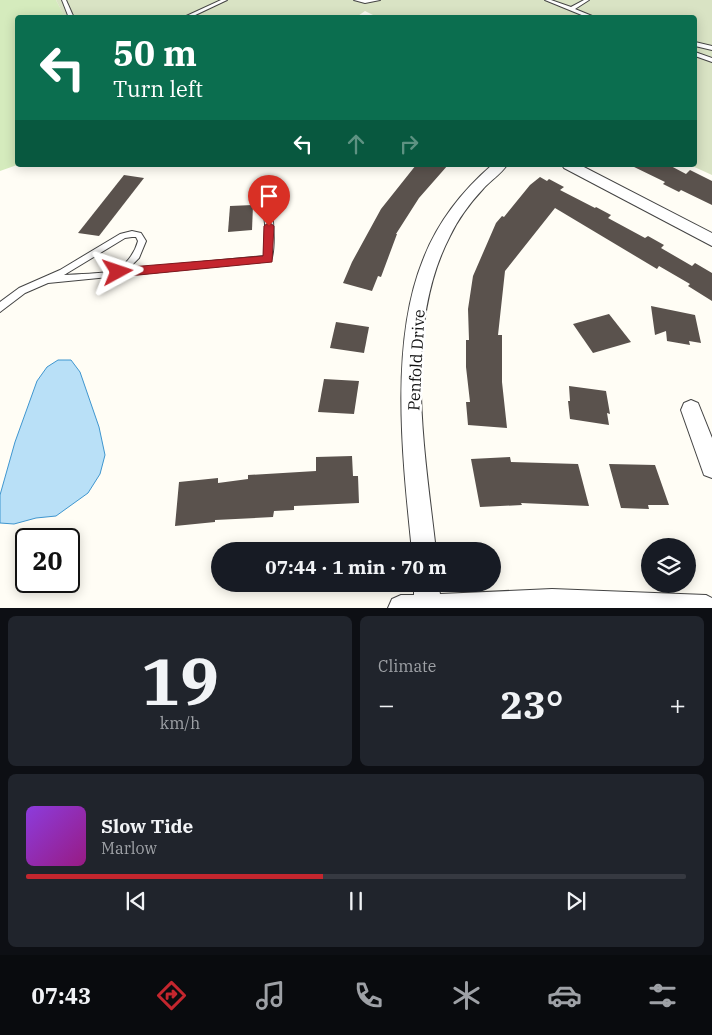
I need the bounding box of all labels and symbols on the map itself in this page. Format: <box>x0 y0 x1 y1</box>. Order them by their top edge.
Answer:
pin <box>248 175 290 226</box>
position arrow <box>91 245 143 297</box>
street label: Penfold Drive <box>403 309 429 411</box>
speed limit sign: 20 <box>15 528 80 593</box>

